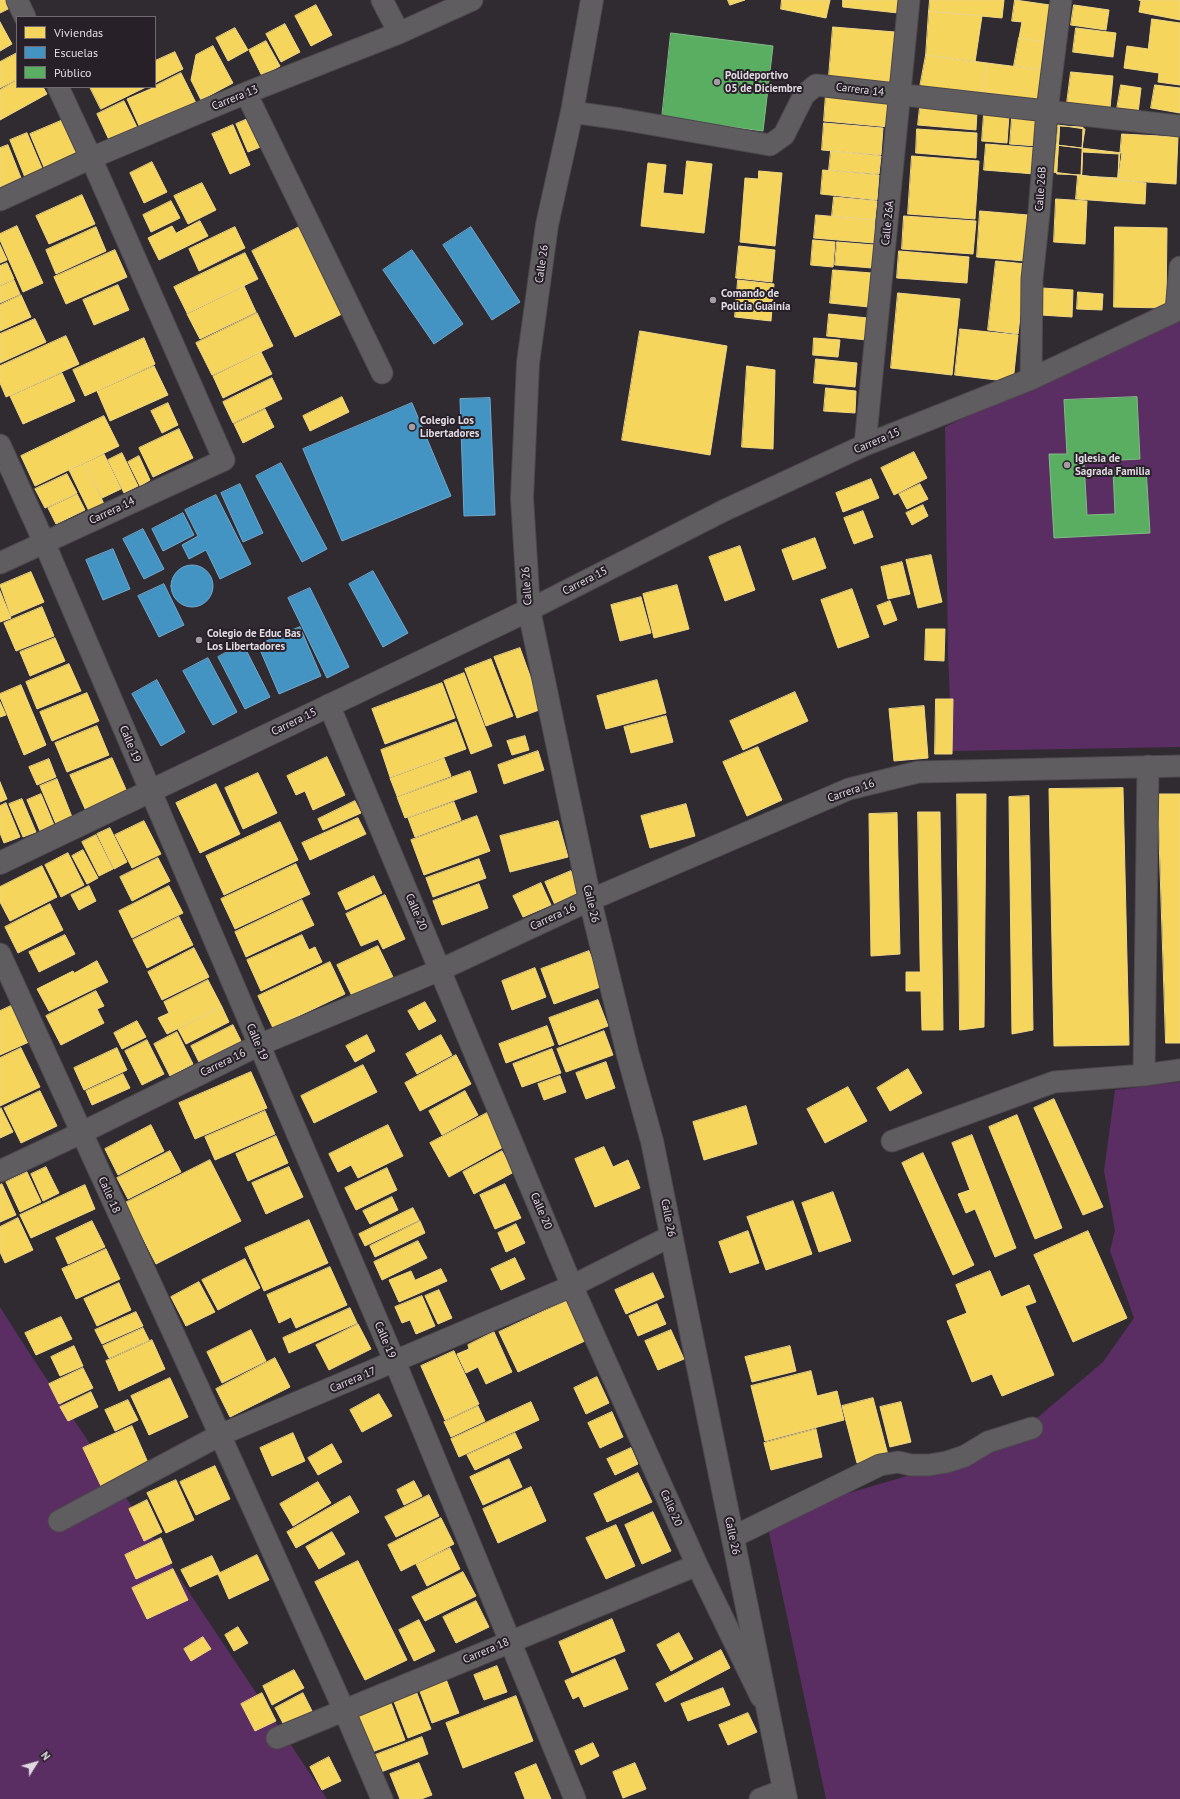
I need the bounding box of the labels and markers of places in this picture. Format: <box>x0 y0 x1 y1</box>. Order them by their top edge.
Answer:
place label: Polideportivo 05 de Diciembre <box>725 69 802 95</box>
marker: Polideportivo 05 de Diciembre <box>712 77 722 87</box>
place label: Comando de Policía Guainía <box>721 287 790 313</box>
marker: Comando de Policía Guainía <box>708 295 718 305</box>
place label: Colegio Los Libertadores <box>420 414 480 440</box>
marker: Colegio Los Libertadores <box>407 422 417 432</box>
place label: Iglesia de Sagrada Familia <box>1075 452 1150 478</box>
marker: Iglesia de Sagrada Familia <box>1062 460 1072 470</box>
place label: Colegio de Educ Bas Los Libertadores <box>207 627 301 653</box>
marker: Colegio de Educ Bas Los Libertadores <box>194 635 204 645</box>

